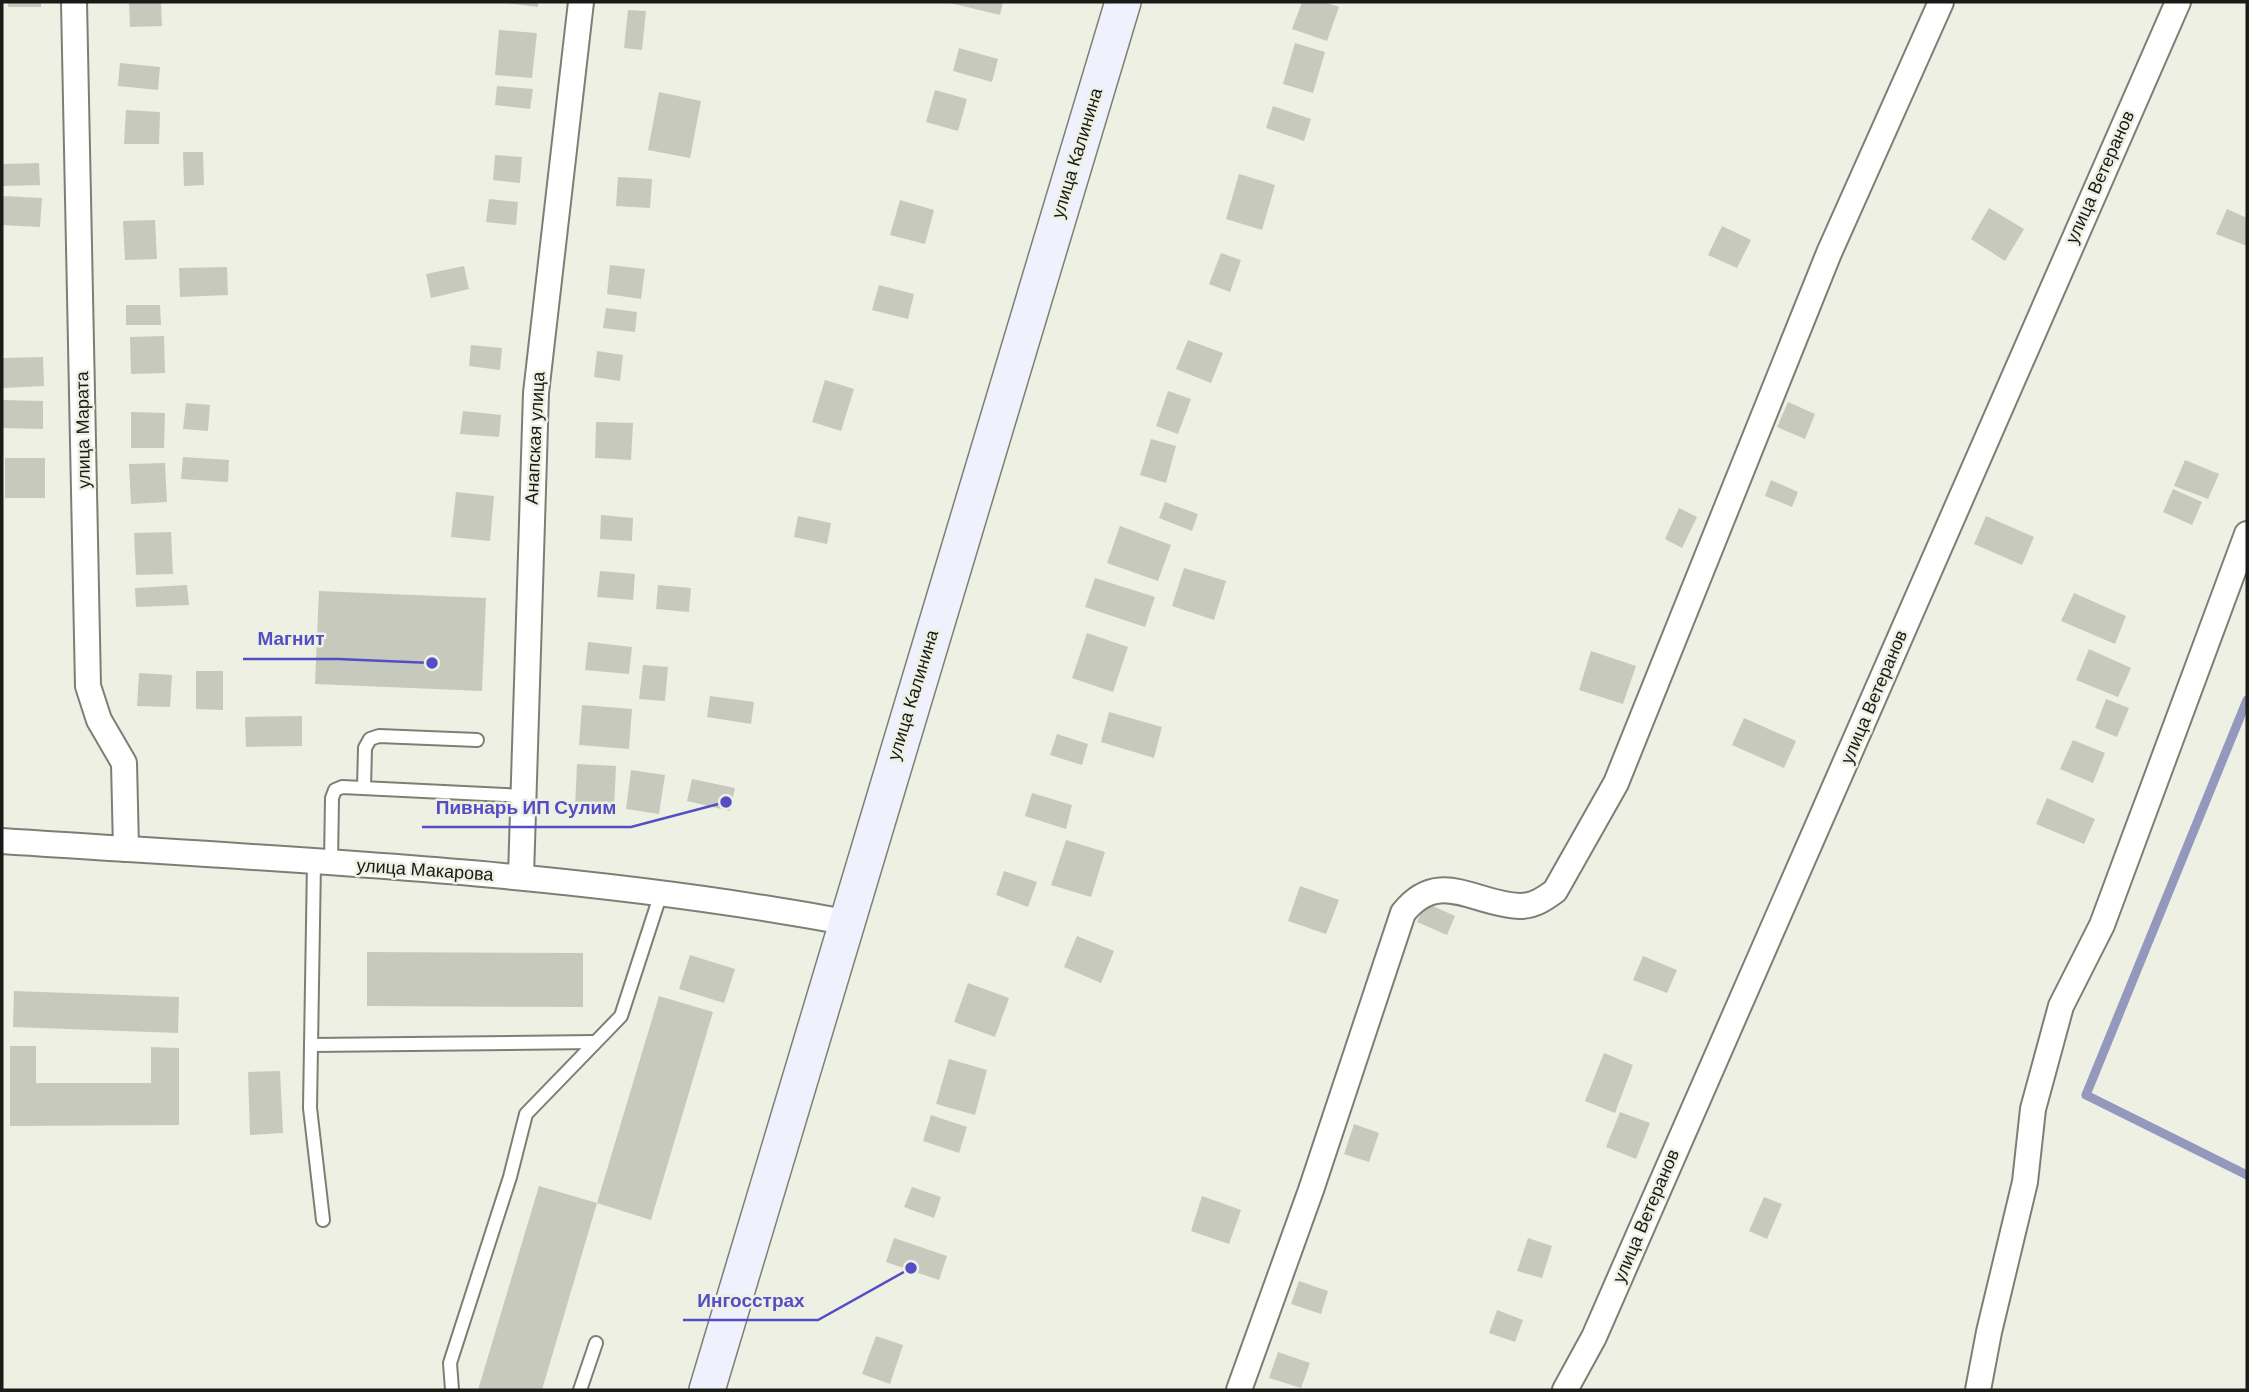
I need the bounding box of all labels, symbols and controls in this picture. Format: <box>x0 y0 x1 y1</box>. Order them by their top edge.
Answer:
street label: улица Калинина <box>1046 84 1109 221</box>
street label: улица Ветеранов <box>2060 107 2140 247</box>
street label: улица Марата <box>70 370 96 489</box>
street label: Анапская улица <box>520 370 551 505</box>
callout: Магнит <box>243 619 338 659</box>
text: Магнит <box>257 626 325 651</box>
street label: улица Калинина <box>882 626 945 763</box>
street label: улица Ветеранов <box>1835 626 1913 768</box>
callout: Пивнарь ИП Сулим <box>422 787 631 827</box>
text: Пивнарь ИП Сулим <box>436 795 616 820</box>
street label: улица Макарова <box>356 853 495 887</box>
street label: улица Ветеранов <box>1607 1145 1685 1287</box>
callout: Ингосстрах <box>683 1280 818 1320</box>
text: Ингосстрах <box>697 1288 805 1313</box>

